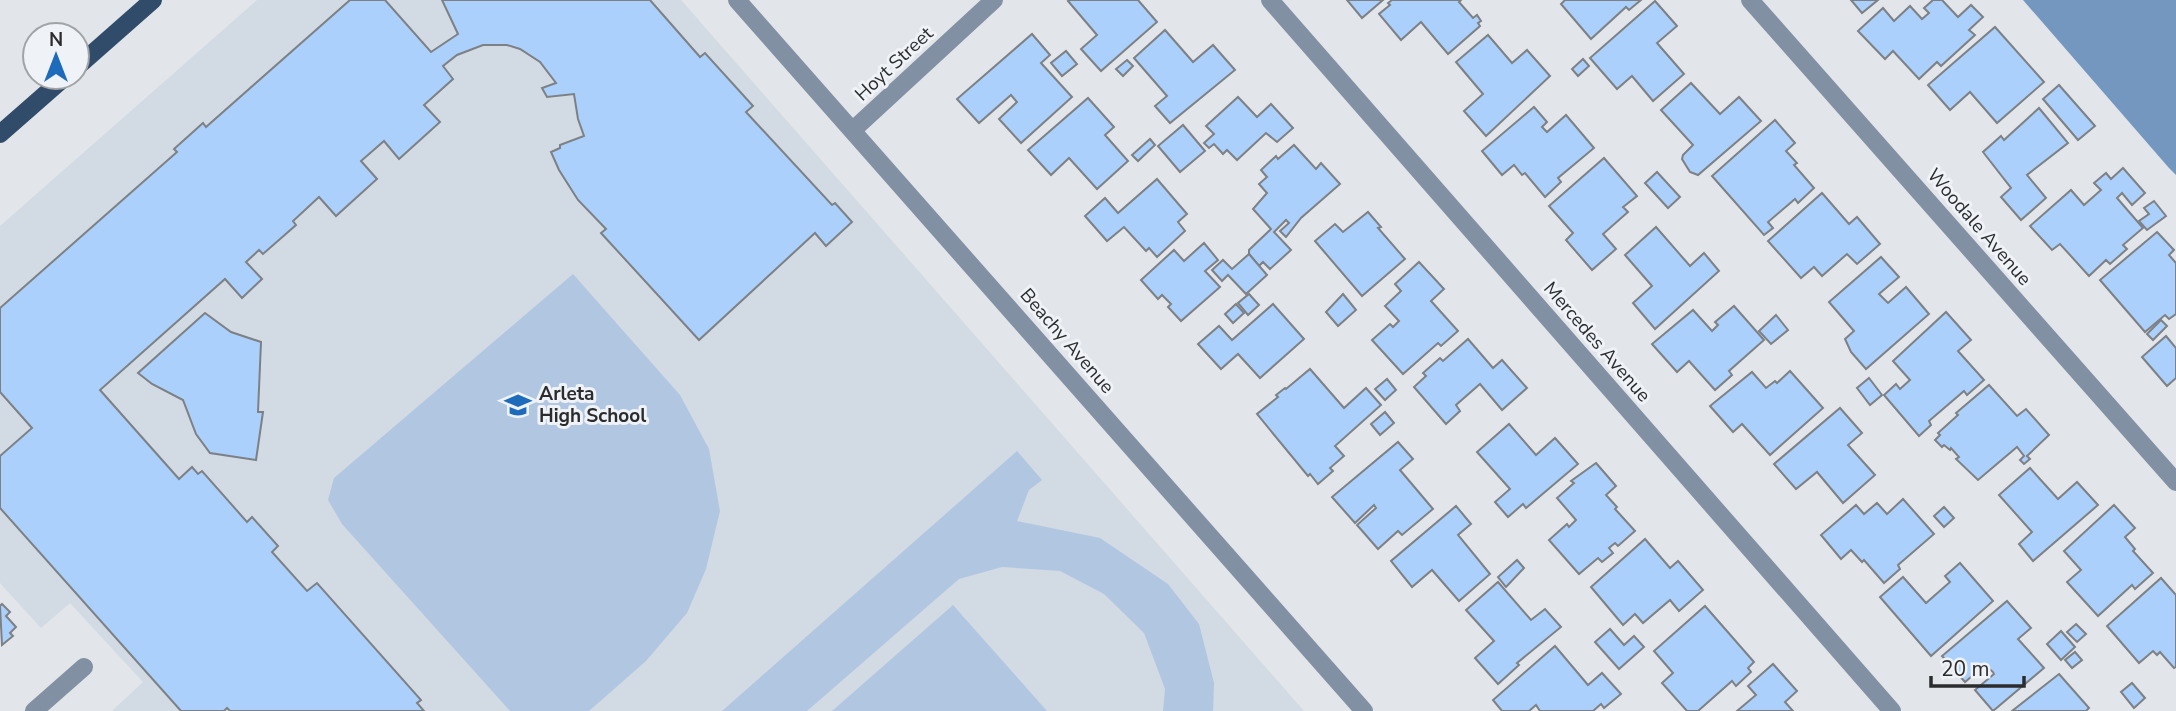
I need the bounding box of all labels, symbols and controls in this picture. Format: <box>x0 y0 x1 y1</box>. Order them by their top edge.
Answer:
north arrow <box>21 21 91 91</box>
street label: Hoyt Street <box>849 21 939 107</box>
text: N <box>49 27 63 53</box>
street label: Woodale Avenue <box>1921 163 2037 291</box>
street label: Mercedes Avenue <box>1537 276 1657 408</box>
street label: Beachy Avenue <box>1014 283 1120 399</box>
place label: Arleta High School <box>539 381 646 429</box>
school or university icon: Arleta High School <box>503 390 533 420</box>
scale bar <box>1931 644 2024 688</box>
text: 20 m <box>1941 655 1990 683</box>

